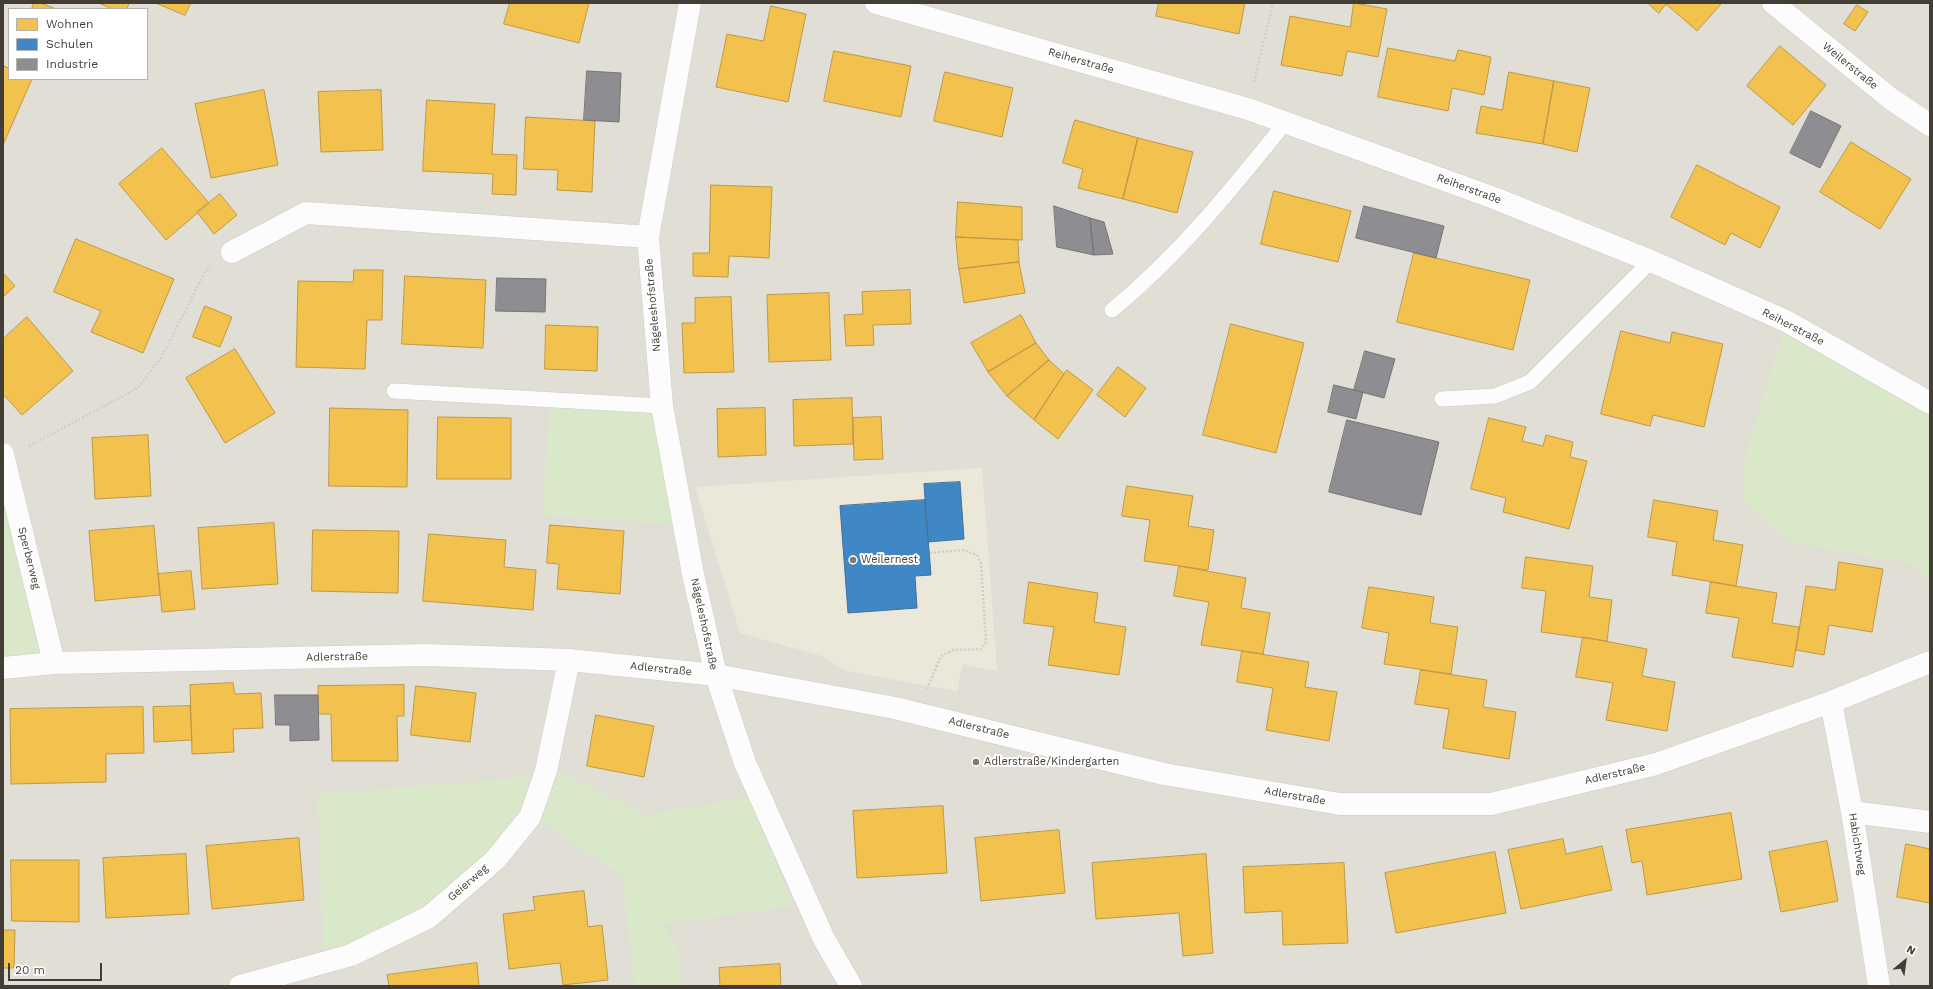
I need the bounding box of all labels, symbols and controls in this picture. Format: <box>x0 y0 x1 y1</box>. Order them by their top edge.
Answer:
legend <box>8 8 148 80</box>
text: Wohnen <box>46 17 94 31</box>
text: Schulen <box>46 37 93 51</box>
street label: Weilerstraße <box>1820 40 1880 92</box>
street label: Reiherstraße <box>1047 45 1115 77</box>
text: Industrie <box>46 57 98 71</box>
street label: Reiherstraße <box>1435 171 1503 207</box>
street label: Nägeleshofstraße <box>642 258 664 352</box>
street label: Reiherstraße <box>1760 306 1826 348</box>
street label: Sperberweg <box>15 526 43 590</box>
place label: Weilernest <box>861 553 918 567</box>
marker: Weilernest <box>848 555 858 565</box>
street label: Nägeleshofstraße <box>688 577 720 671</box>
street label: Adlerstraße <box>306 650 368 664</box>
street label: Adlerstraße <box>629 659 693 679</box>
street label: Adlerstraße <box>947 714 1011 742</box>
place label: Adlerstraße/Kindergarten <box>984 755 1119 769</box>
marker: Adlerstraße/Kindergarten <box>971 757 981 767</box>
street label: Adlerstraße <box>1583 761 1647 787</box>
street label: Adlerstraße <box>1263 784 1327 808</box>
street label: Habichtweg <box>1846 812 1868 876</box>
street label: Geierweg <box>445 862 491 904</box>
north arrow <box>1885 941 1925 981</box>
text: N <box>1904 942 1918 958</box>
scale bar <box>10 955 104 981</box>
text: 20 m <box>15 963 45 977</box>

